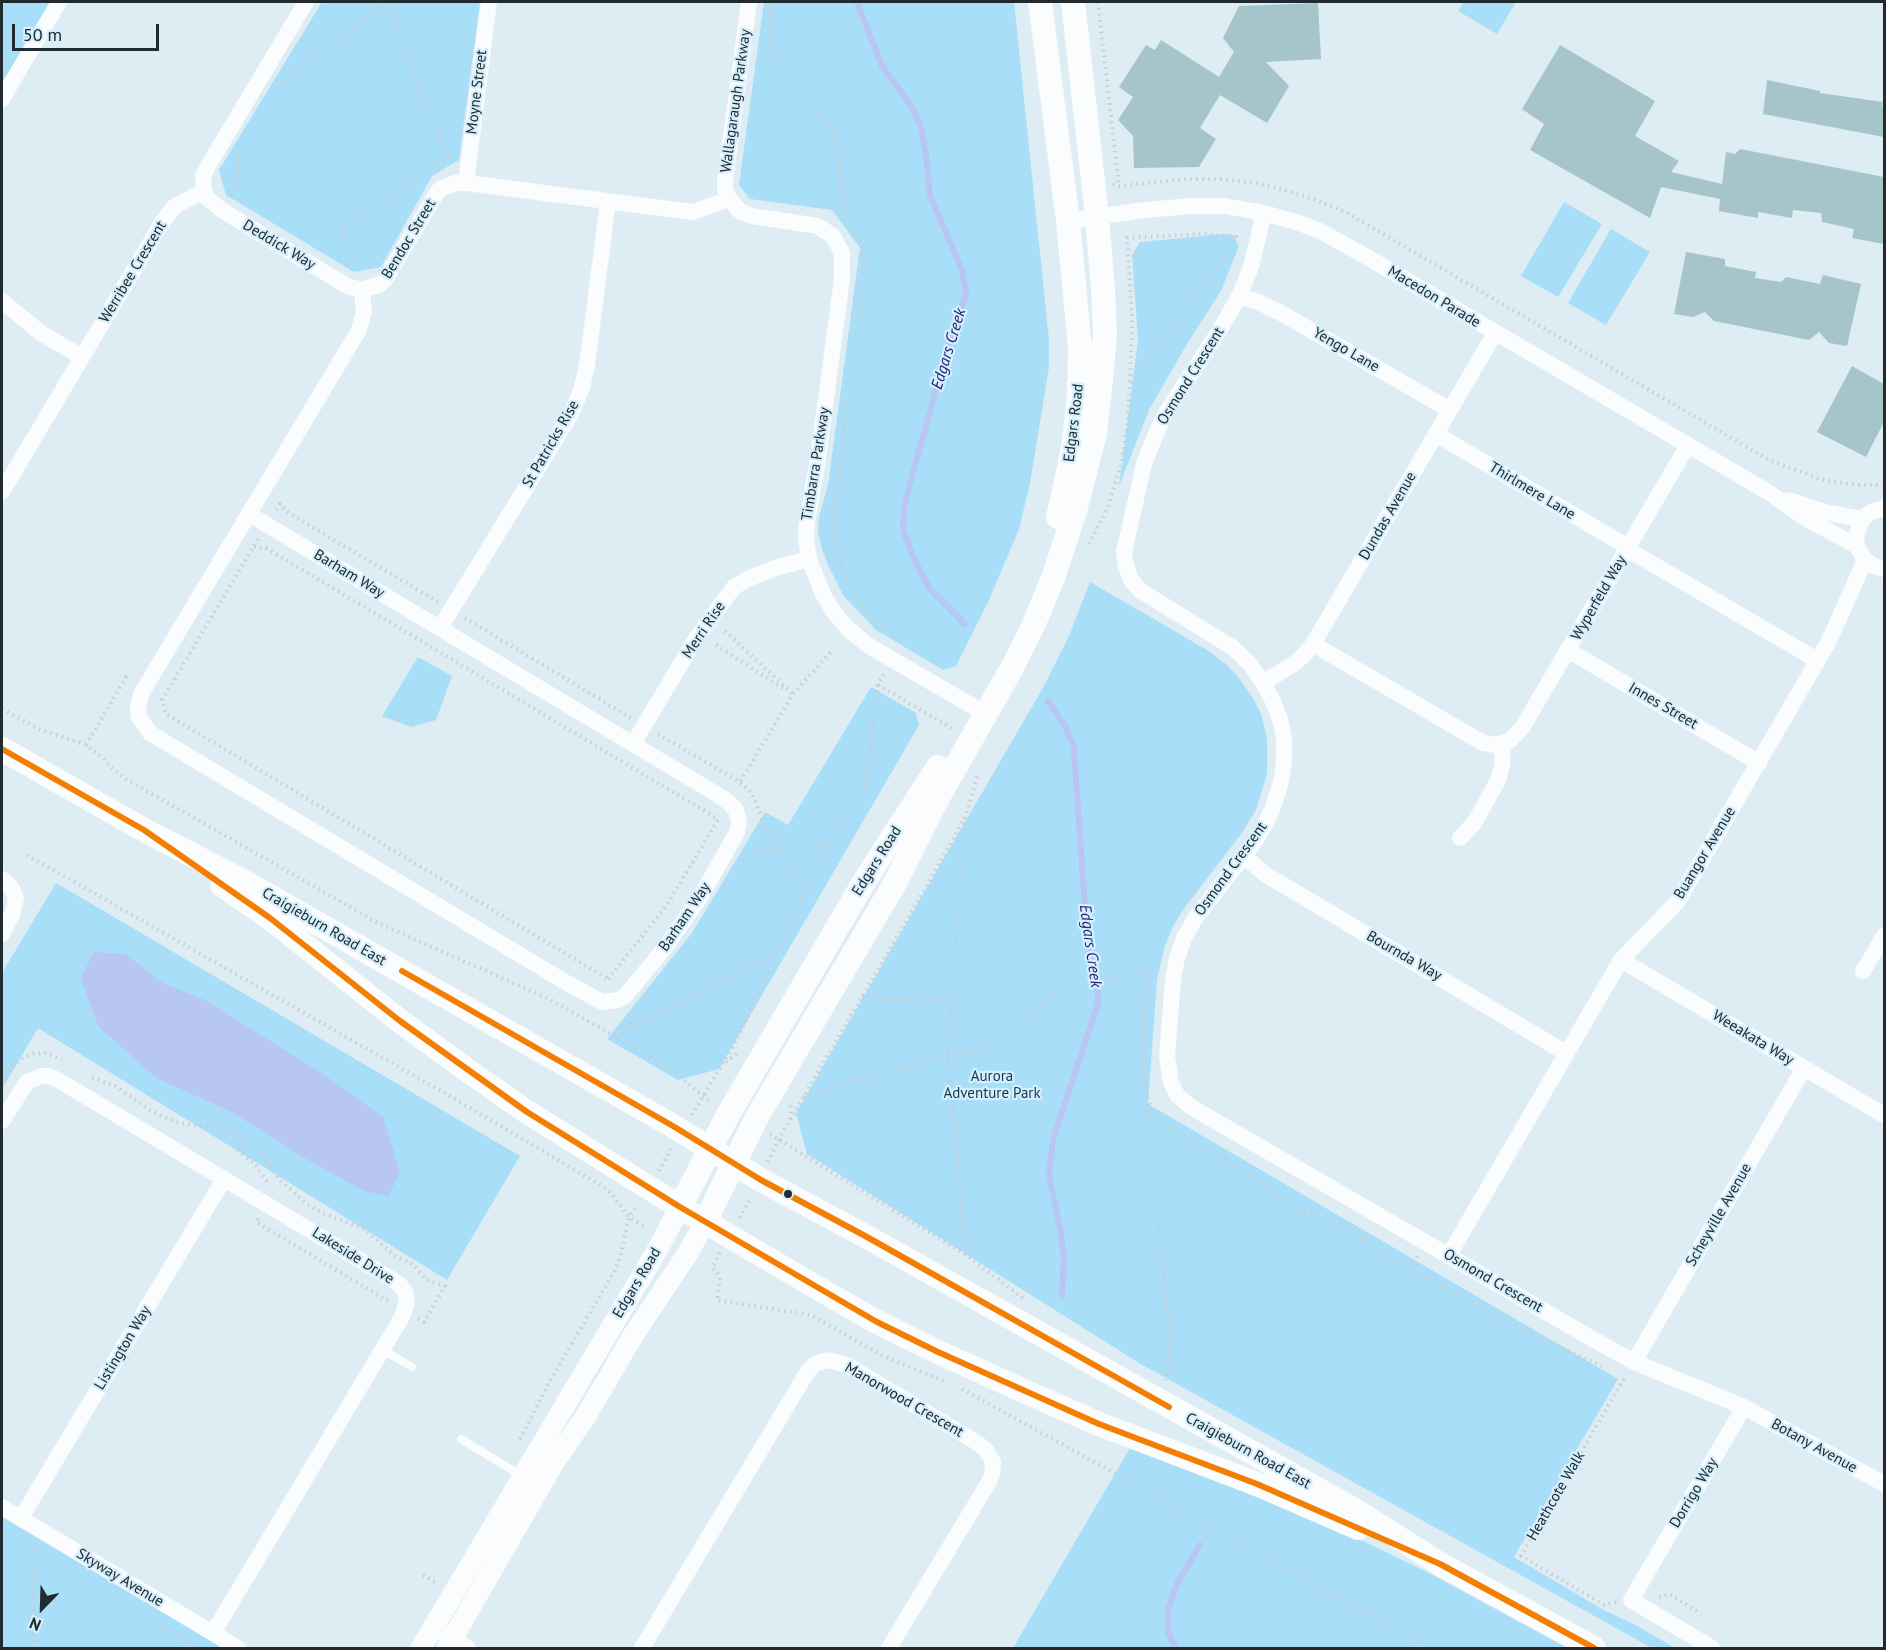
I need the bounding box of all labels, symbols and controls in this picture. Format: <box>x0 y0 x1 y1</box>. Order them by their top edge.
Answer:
scale bar <box>15 12 162 50</box>
text: 50 m <box>23 23 62 46</box>
street label: Wallagaraugh Parkway <box>717 28 755 174</box>
street label: Moyne Street <box>463 49 491 135</box>
street label: Bendoc Street <box>378 196 440 282</box>
street label: Deddick Way <box>239 216 319 274</box>
street label: Werribee Crescent <box>96 218 170 326</box>
street label: Macedon Parade <box>1384 262 1484 332</box>
water label: Edgars Creek <box>928 306 970 392</box>
street label: Osmond Crescent <box>1154 324 1228 428</box>
street label: Yengo Lane <box>1310 324 1382 376</box>
street label: Edgars Road <box>1060 383 1088 463</box>
street label: St Patricks Rise <box>519 397 583 491</box>
street label: Timbarra Parkway <box>798 406 834 522</box>
street label: Thirlmere Lane <box>1486 458 1578 524</box>
street label: Dundas Avenue <box>1356 469 1420 563</box>
street label: Barham Way <box>310 546 388 602</box>
street label: Wyperfeld Way <box>1567 552 1631 644</box>
street label: Merri Rise <box>678 598 730 662</box>
street label: Innes Street <box>1625 679 1701 733</box>
street label: Buangor Avenue <box>1670 804 1740 902</box>
street label: Osmond Crescent <box>1191 819 1271 919</box>
street label: Edgars Road <box>848 823 906 899</box>
street label: Barham Way <box>655 879 715 955</box>
street label: Craigieburn Road East <box>259 884 389 970</box>
water label: Edgars Creek <box>1075 903 1105 989</box>
street label: Bournda Way <box>1363 927 1445 985</box>
street label: Weeakata Way <box>1709 1007 1797 1069</box>
park label: Aurora Adventure Park <box>943 1068 1041 1103</box>
street label: Scheyville Avenue <box>1682 1160 1756 1270</box>
unlabelled marker <box>782 1188 794 1200</box>
street label: Lakeside Drive <box>309 1224 397 1288</box>
street label: Edgars Road <box>609 1245 665 1321</box>
street label: Osmond Crescent <box>1440 1245 1546 1317</box>
street label: Listington Way <box>91 1303 155 1393</box>
street label: Manorwood Crescent <box>841 1359 967 1441</box>
street label: Craigieburn Road East <box>1182 1409 1314 1493</box>
street label: Botany Avenue <box>1768 1415 1860 1477</box>
street label: Heathcote Walk <box>1523 1448 1589 1544</box>
street label: Dorrigo Way <box>1666 1455 1722 1531</box>
street label: Skyway Avenue <box>73 1545 167 1611</box>
north arrow <box>12 1578 72 1638</box>
text: N <box>26 1613 44 1636</box>

